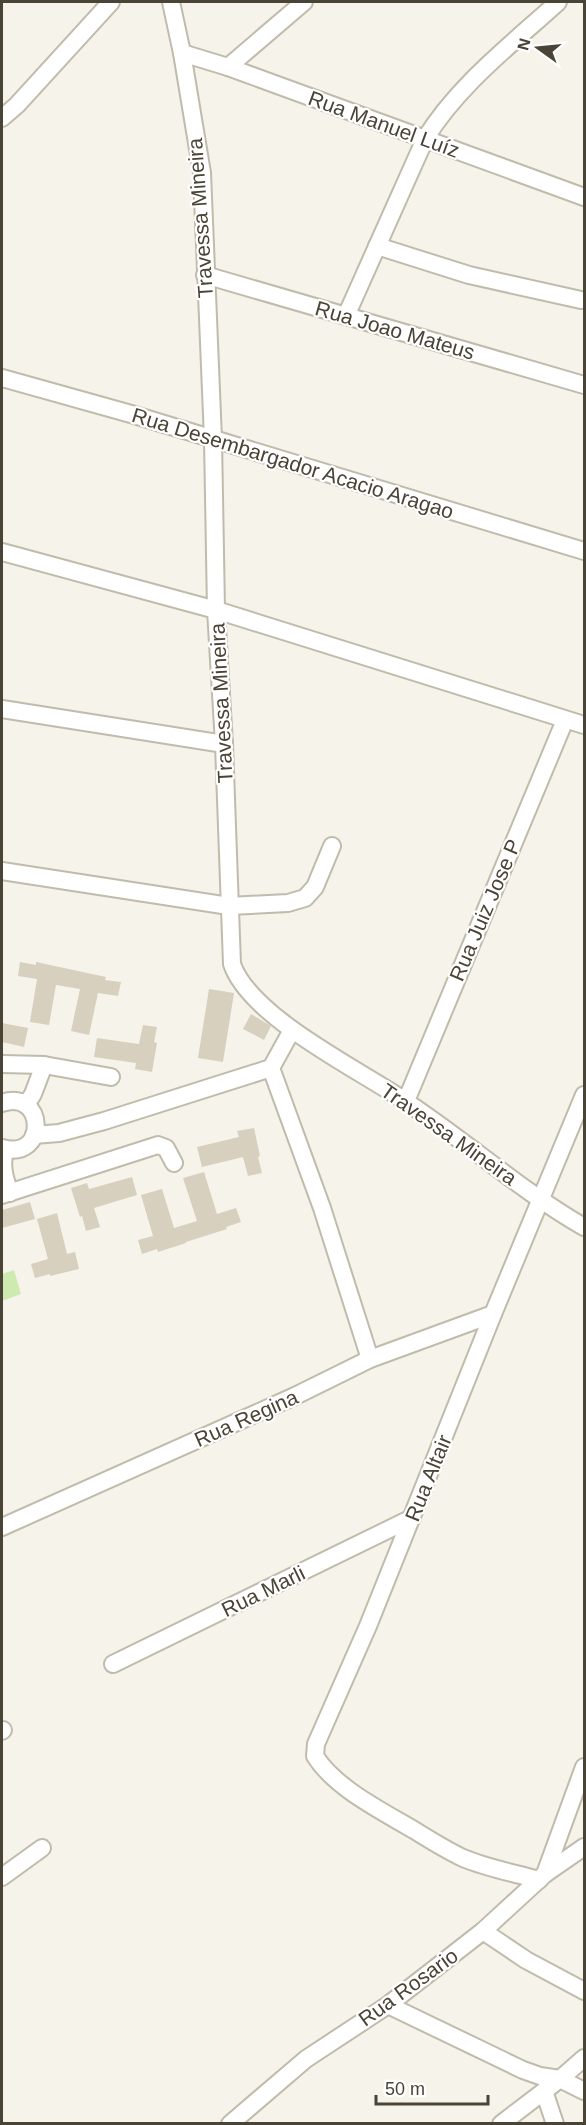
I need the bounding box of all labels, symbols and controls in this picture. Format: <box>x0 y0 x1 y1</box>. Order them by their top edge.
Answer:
north arrow <box>508 18 568 78</box>
text: N <box>514 36 534 52</box>
street label: Rua Manuel Luíz <box>305 86 463 162</box>
street label: Travessa Mineira <box>183 137 217 299</box>
street label: Rua Joao Mateus <box>313 296 477 364</box>
street label: Rua Desembargador Acacio Aragao <box>129 403 457 523</box>
street label: Travessa Mineira <box>205 622 237 784</box>
street label: Rua Juiz Jose P <box>445 836 525 984</box>
street label: Travessa Mineira <box>377 1079 521 1190</box>
street label: Rua Regina <box>191 1385 302 1451</box>
street label: Rua Altair <box>400 1431 456 1525</box>
street label: Rua Marli <box>218 1561 308 1621</box>
street label: Rua Rosario <box>354 1943 462 2031</box>
scale bar <box>376 2068 488 2106</box>
text: 50 m <box>385 2079 425 2099</box>

